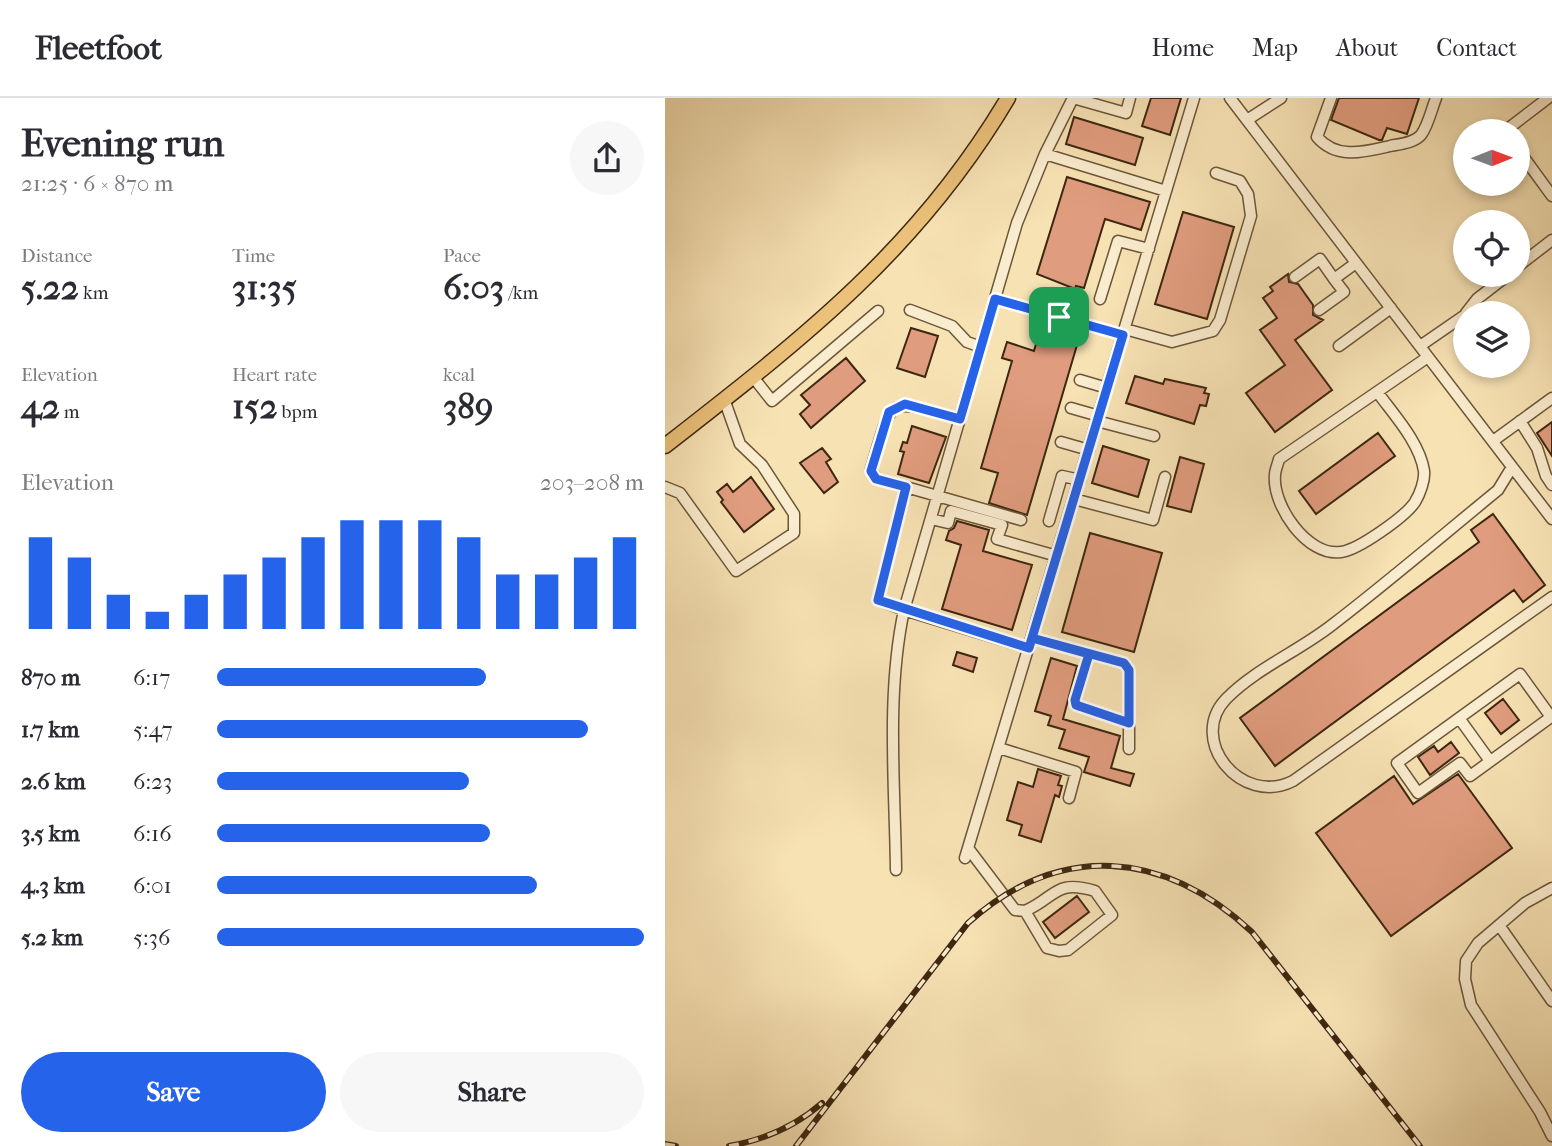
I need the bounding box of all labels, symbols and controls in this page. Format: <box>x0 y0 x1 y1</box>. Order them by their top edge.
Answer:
text: Fleetfoot <box>35 29 162 68</box>
text: Home <box>1152 34 1214 62</box>
text: Map <box>1252 34 1298 62</box>
text: About <box>1336 34 1398 62</box>
text: Contact <box>1436 34 1517 62</box>
north arrow <box>1453 119 1529 196</box>
map controls <box>1453 119 1530 378</box>
text: Evening run <box>21 121 224 166</box>
button: share <box>570 121 644 195</box>
text: 21:25 · 6 × 870 m <box>21 170 173 197</box>
button: locate <box>1453 210 1530 287</box>
text: Distance <box>21 245 92 267</box>
text: Time <box>232 245 275 267</box>
text: Pace <box>443 245 481 267</box>
text: 5.22 <box>21 267 79 308</box>
text: 31:35 <box>232 267 297 308</box>
text: 6:03 <box>443 267 504 308</box>
text: km <box>79 282 109 304</box>
text: /km <box>504 282 538 304</box>
pin <box>1029 287 1089 347</box>
icon: arrive <box>1040 298 1078 336</box>
button: layers <box>1453 301 1530 378</box>
text: Elevation <box>21 364 98 386</box>
text: Heart rate <box>232 364 317 386</box>
text: kcal <box>443 364 475 386</box>
text: 42 <box>21 386 60 427</box>
text: 152 <box>232 386 277 427</box>
text: 389 <box>443 386 493 427</box>
text: m <box>60 401 80 423</box>
text: bpm <box>277 401 318 423</box>
text: Elevation <box>21 469 114 496</box>
text: 203–208 m <box>540 469 644 496</box>
text: 870 m <box>21 664 80 691</box>
text: 6:17 <box>133 664 170 691</box>
text: 1.7 km <box>21 716 79 743</box>
text: 5:47 <box>133 716 173 743</box>
text: 2.6 km <box>21 768 86 795</box>
text: 6:23 <box>133 768 172 795</box>
text: 3.5 km <box>21 820 80 847</box>
text: 6:16 <box>133 820 172 847</box>
text: 4.3 km <box>21 872 85 899</box>
text: 6:01 <box>133 872 172 899</box>
text: 5.2 km <box>21 924 83 951</box>
text: 5:36 <box>133 924 170 951</box>
button: Save <box>21 1052 326 1132</box>
button: Share <box>340 1052 644 1132</box>

